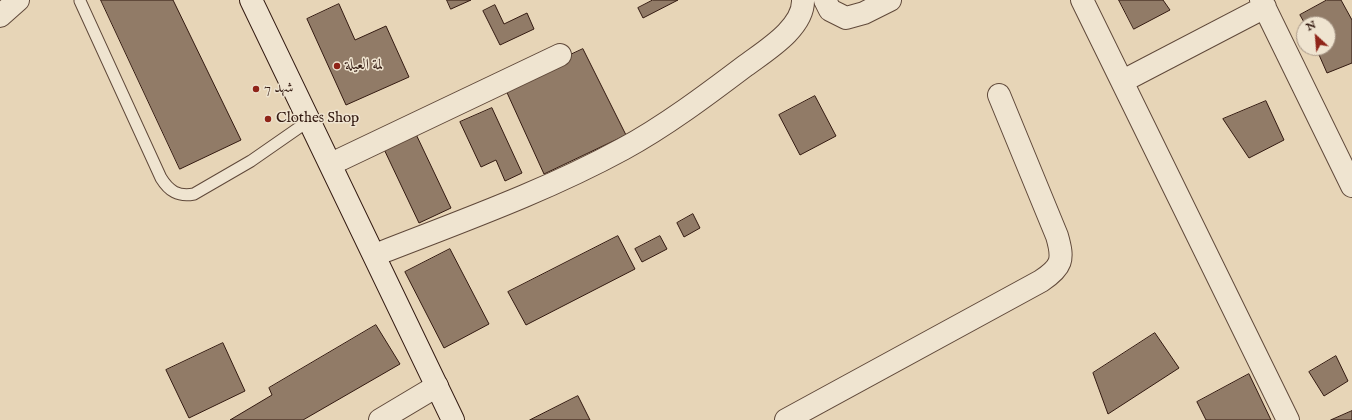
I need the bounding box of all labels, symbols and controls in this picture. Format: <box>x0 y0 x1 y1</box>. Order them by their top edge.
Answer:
north arrow <box>1296 16 1336 56</box>
text: N <box>1304 18 1319 34</box>
place label: لمة العيلة <box>345 57 383 75</box>
marker: لمة العيلة <box>332 61 342 71</box>
place label: شهد 7 <box>264 80 293 98</box>
marker: شهد 7 <box>251 84 261 94</box>
place label: Clothes Shop <box>276 110 359 128</box>
marker: Clothes Shop <box>263 114 273 124</box>

